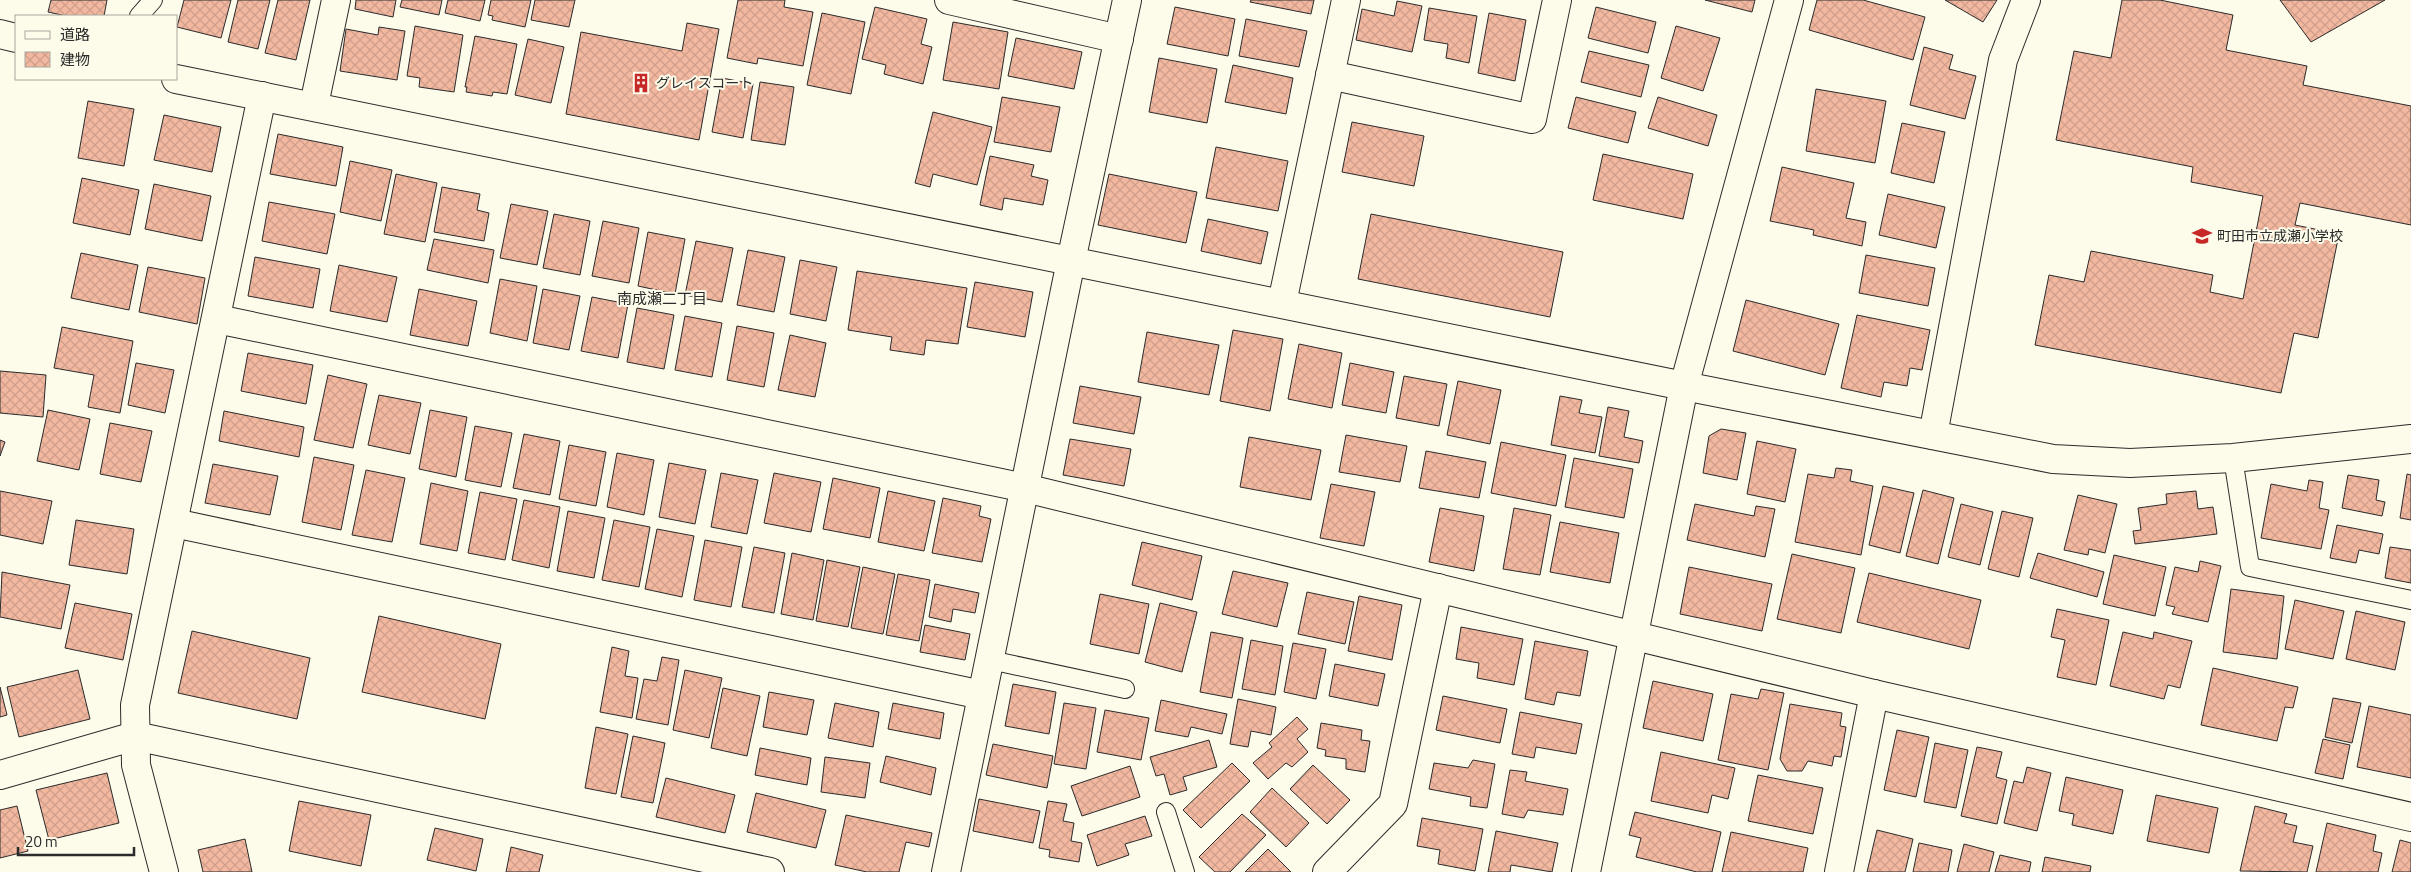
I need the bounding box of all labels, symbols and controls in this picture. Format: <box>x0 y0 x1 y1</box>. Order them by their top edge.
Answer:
legend <box>15 15 178 80</box>
text: 道路 <box>60 23 90 46</box>
text: 建物 <box>60 48 90 71</box>
building icon: グレイスコート <box>630 72 652 94</box>
place label: グレイスコート <box>656 72 754 93</box>
school or university icon: 町田市立成瀬小学校 <box>2191 225 2213 247</box>
place label: 町田市立成瀬小学校 <box>2217 225 2343 246</box>
district label: 南成瀬二丁目 <box>617 287 707 310</box>
scale bar <box>18 824 134 856</box>
text: 20 m <box>25 830 58 853</box>

